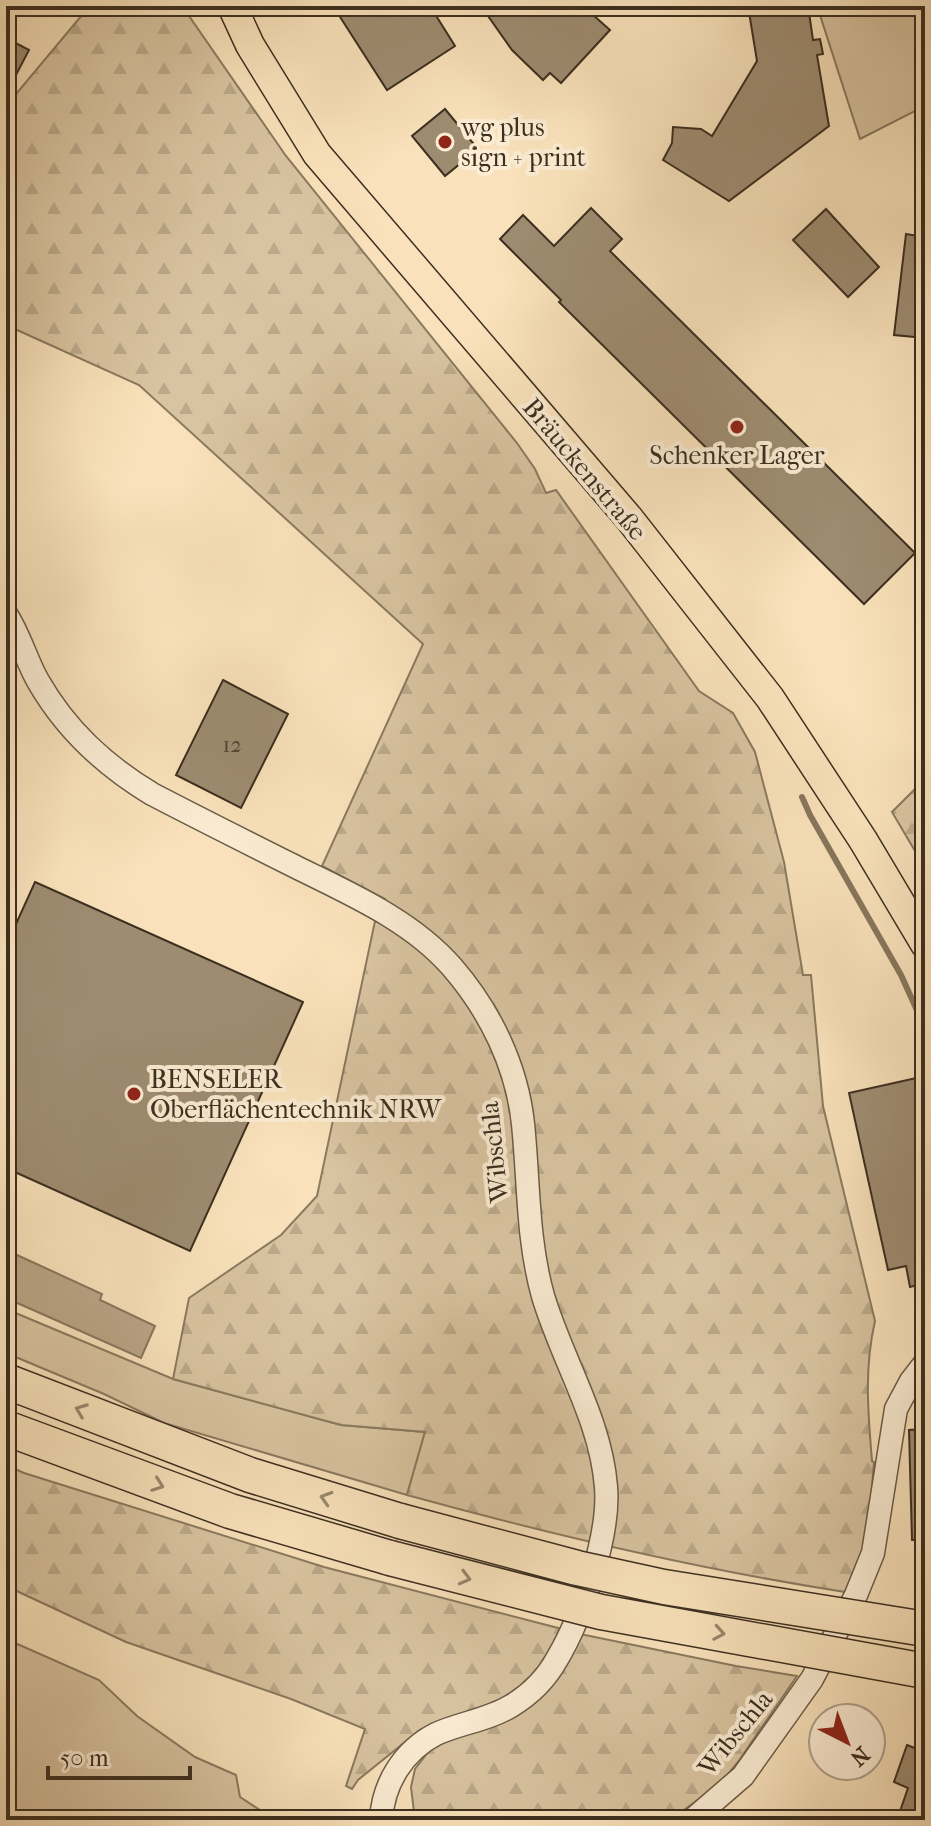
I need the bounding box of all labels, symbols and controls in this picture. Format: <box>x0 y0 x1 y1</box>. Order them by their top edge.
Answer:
place label: wg plus sign + print <box>460 112 586 173</box>
marker: wg plus sign + print <box>436 133 454 151</box>
street label: Bräuckenstraße <box>516 392 653 547</box>
marker: Schenker Lager <box>728 418 746 436</box>
place label: Schenker Lager <box>649 440 825 471</box>
house number: 12 <box>222 732 242 758</box>
place label: BENSELER Oberflächentechnik NRW <box>150 1064 442 1125</box>
marker: BENSELER Oberflächentechnik NRW <box>125 1085 143 1103</box>
street label: Wibschla <box>474 1099 515 1205</box>
one-way arrow <box>75 1403 89 1420</box>
one-way arrow <box>150 1475 164 1491</box>
one-way arrow <box>319 1491 333 1507</box>
one-way arrow <box>458 1569 472 1585</box>
one-way arrow <box>712 1624 726 1641</box>
street label: Wibschla <box>691 1683 780 1783</box>
north arrow <box>807 1702 887 1782</box>
scale bar <box>48 1730 190 1780</box>
text: N <box>845 1741 875 1772</box>
text: 50 m <box>60 1744 109 1772</box>

